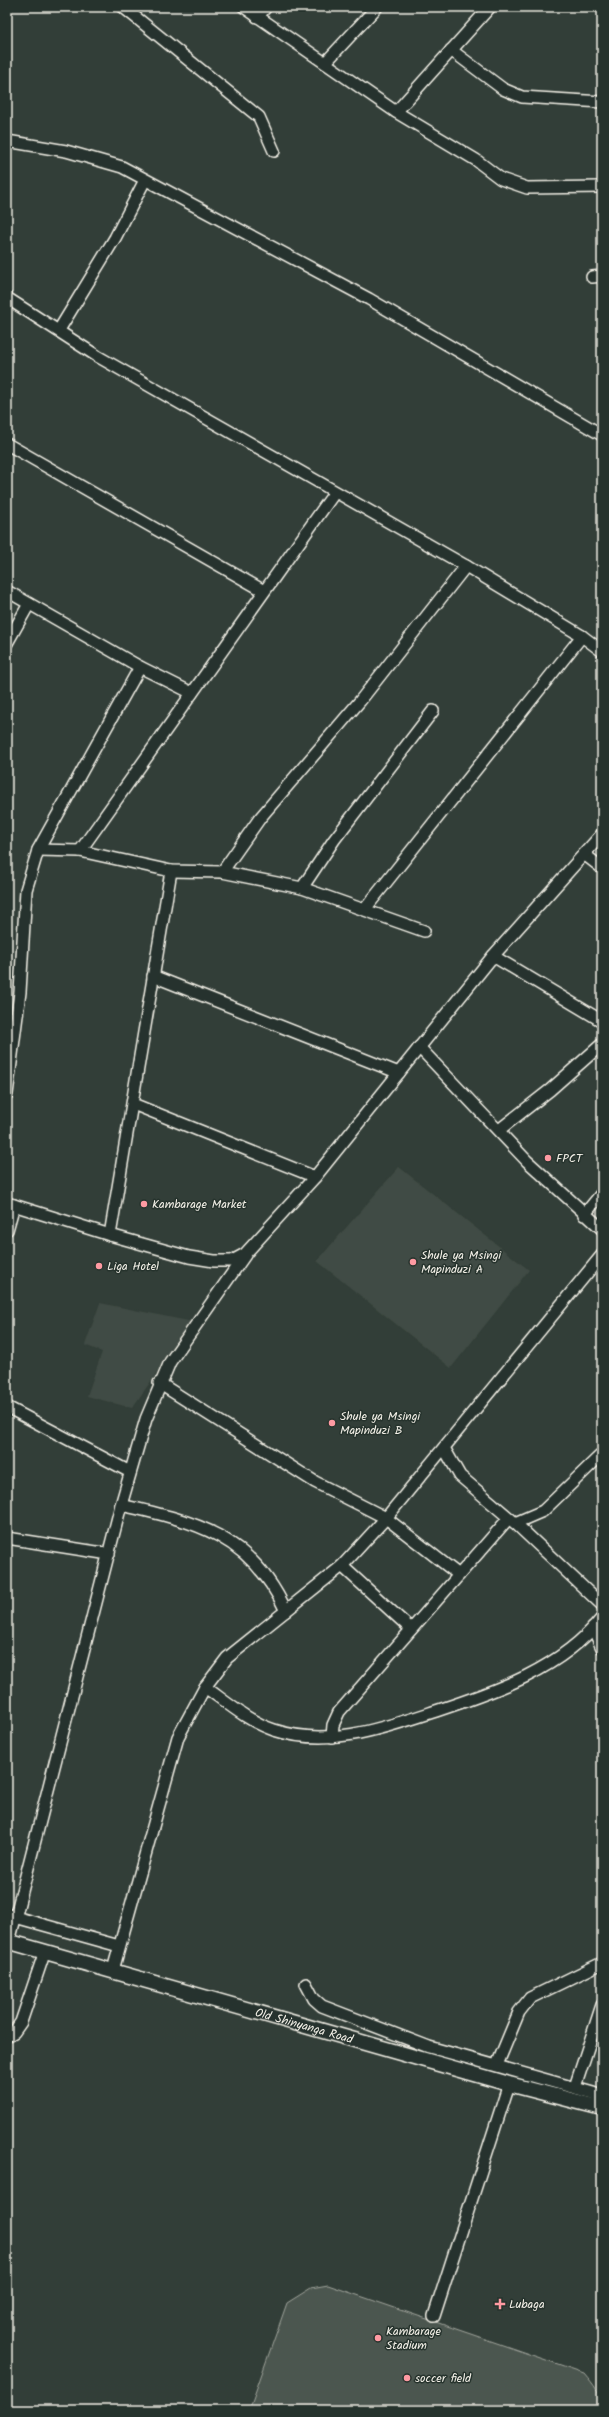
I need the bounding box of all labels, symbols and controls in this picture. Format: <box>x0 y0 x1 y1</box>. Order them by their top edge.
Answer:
place label: FPCT <box>556 1149 584 1168</box>
marker: FPCT <box>543 1153 553 1163</box>
place label: Kambarage Market <box>152 1195 247 1214</box>
marker: Kambarage Market <box>139 1199 149 1209</box>
place label: Shule ya Msingi Mapinduzi A <box>421 1246 502 1279</box>
place label: Liga Hotel <box>107 1257 159 1276</box>
marker: Shule ya Msingi Mapinduzi A <box>408 1257 418 1267</box>
marker: Liga Hotel <box>94 1261 104 1271</box>
place label: Shule ya Msingi Mapinduzi B <box>340 1407 421 1440</box>
marker: Shule ya Msingi Mapinduzi B <box>327 1418 337 1428</box>
street label: Old Shinyanga Road <box>253 2003 356 2049</box>
place label: Lubaga <box>509 2295 545 2314</box>
marker: Lubaga <box>494 2298 506 2310</box>
place label: Kambarage Stadium <box>386 2322 442 2355</box>
marker: Kambarage Stadium <box>373 2333 383 2343</box>
place label: soccer field <box>415 2369 472 2388</box>
marker: soccer field <box>402 2373 412 2383</box>

